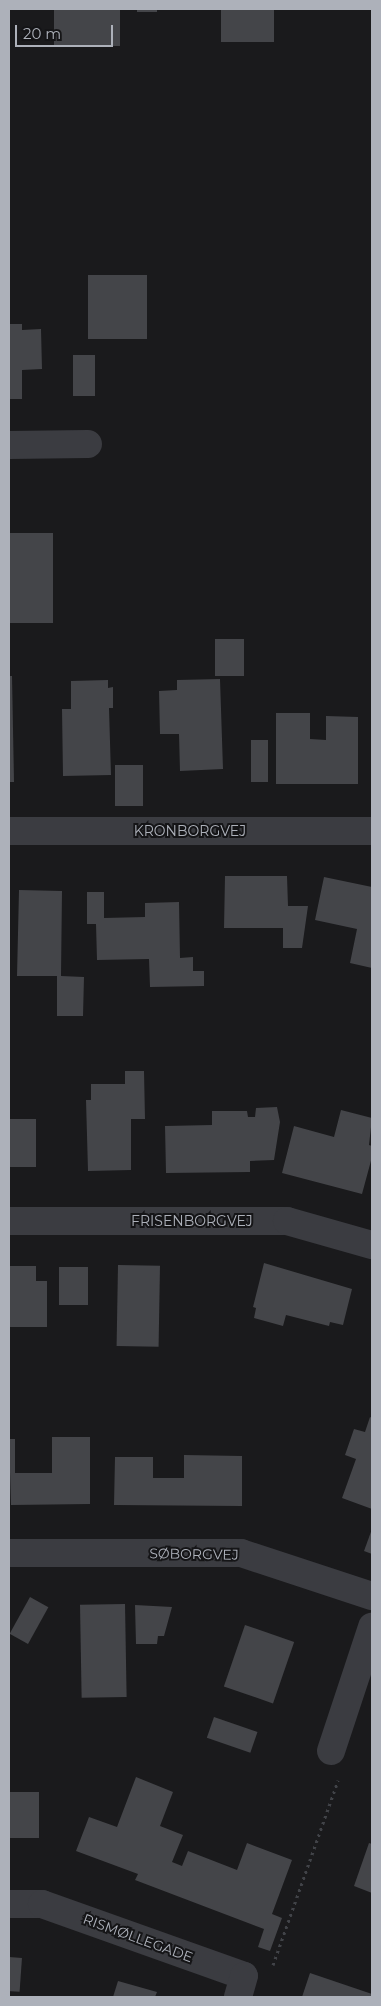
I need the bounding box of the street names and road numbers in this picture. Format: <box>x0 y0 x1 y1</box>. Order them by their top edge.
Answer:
street label: KRONBORGVEJ <box>134 823 246 839</box>
street label: FRISENBORGVEJ <box>131 1213 253 1229</box>
street label: SØBORGVEJ <box>149 1545 239 1563</box>
street label: RISMØLLEGADE <box>81 1910 195 1966</box>

